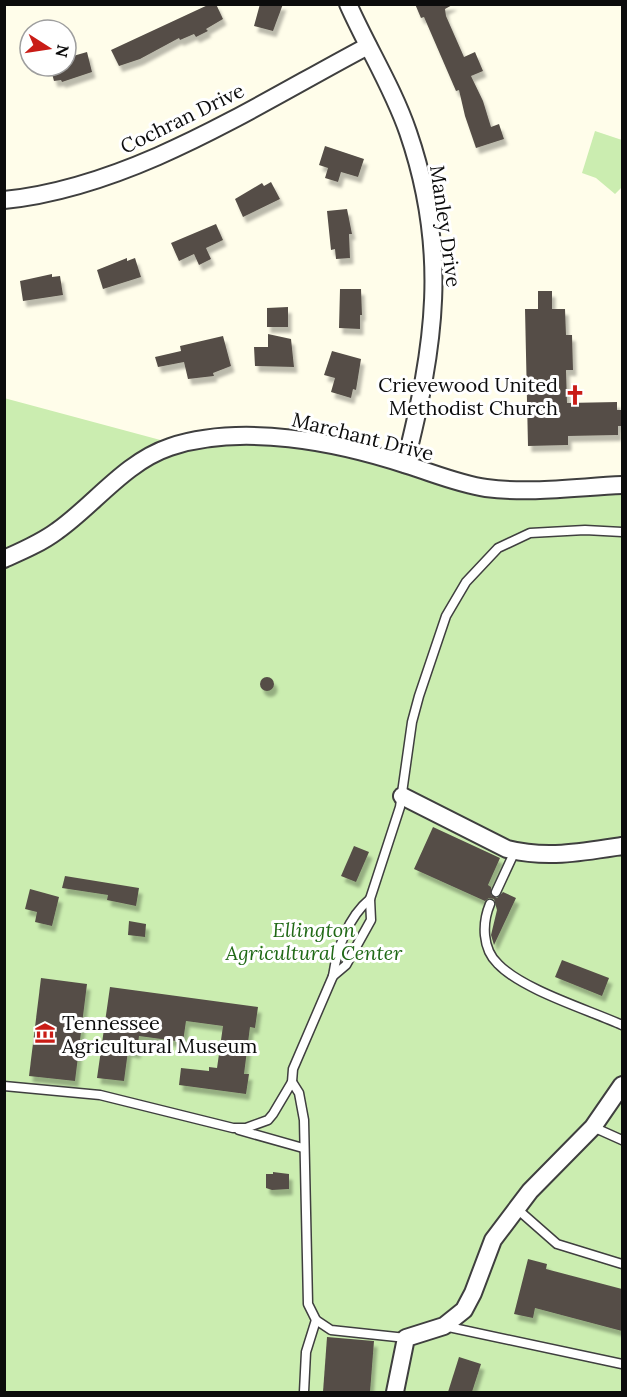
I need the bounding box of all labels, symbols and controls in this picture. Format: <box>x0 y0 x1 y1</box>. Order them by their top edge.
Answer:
north arrow <box>18 18 78 78</box>
text: N <box>52 43 74 59</box>
street label: Cochran Drive <box>116 77 248 159</box>
street label: Manley Drive <box>425 163 467 289</box>
place label: Crievewood United Methodist Church <box>378 372 558 420</box>
church icon: Crievewood United Methodist Church <box>563 383 587 407</box>
street label: Marchant Drive <box>290 406 437 466</box>
park label: Ellington Agricultural Center <box>225 917 403 965</box>
place label: Tennessee Agricultural Museum <box>61 1010 257 1058</box>
museum icon: Tennessee Agricultural Museum <box>33 1021 57 1045</box>

